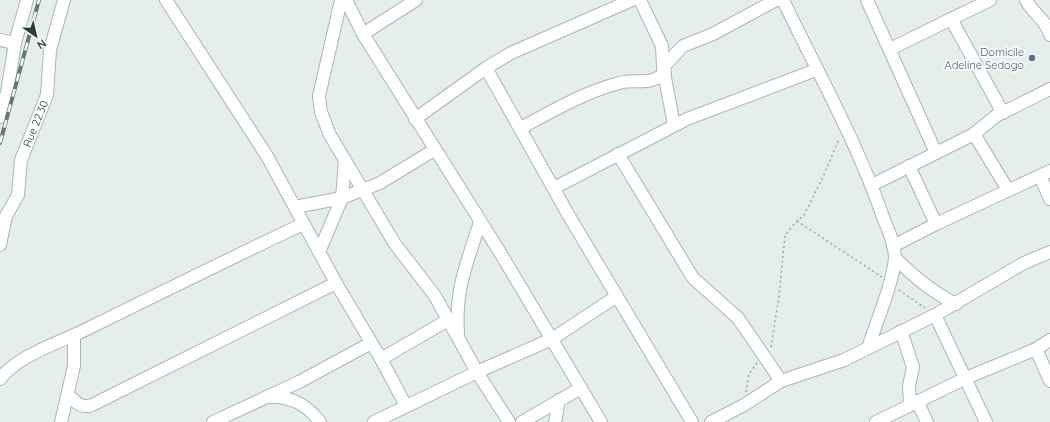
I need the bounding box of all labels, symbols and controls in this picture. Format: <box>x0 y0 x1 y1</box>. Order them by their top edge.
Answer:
north arrow <box>16 16 56 56</box>
text: N <box>34 36 49 52</box>
place label: Domicile Adeline Sedogo <box>945 45 1024 72</box>
marker: Domicile Adeline Sedogo <box>1027 53 1037 63</box>
street label: Rue 22.30 <box>20 98 51 149</box>

